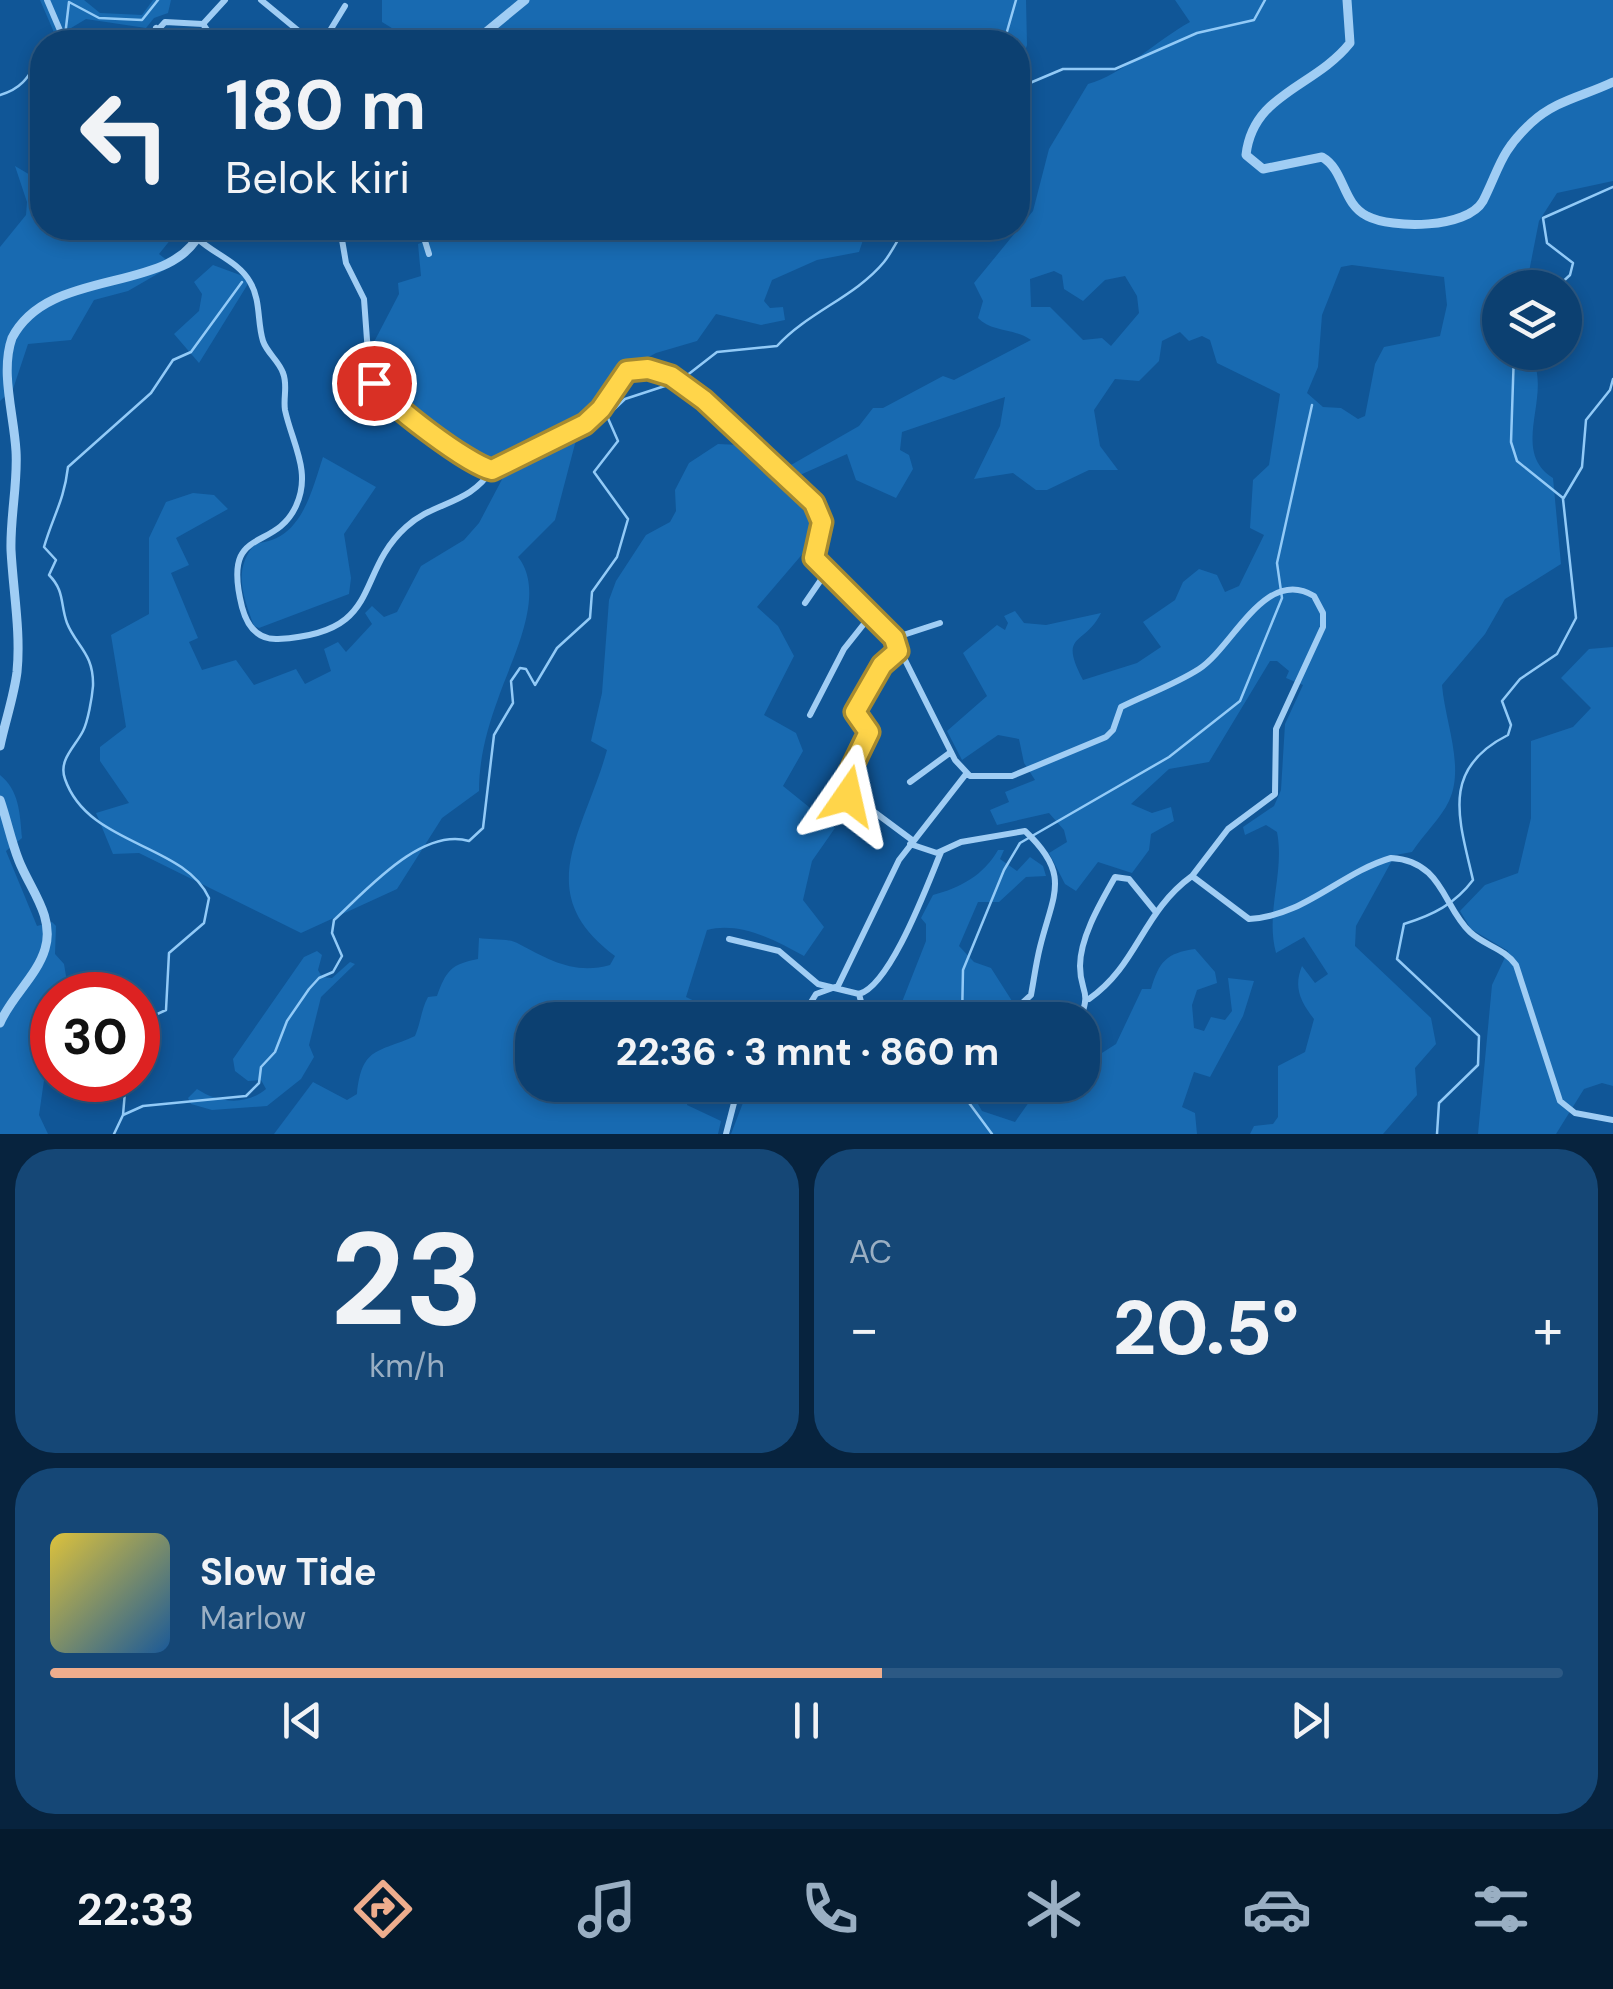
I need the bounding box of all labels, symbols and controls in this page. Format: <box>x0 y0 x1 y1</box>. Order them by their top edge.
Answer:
text: 180 m <box>225 60 426 151</box>
icon: left <box>60 70 190 200</box>
text: Belok kiri <box>225 148 410 207</box>
map controls <box>1482 270 1582 370</box>
button: layers <box>1482 270 1582 370</box>
pin <box>332 341 417 426</box>
icon: arrive <box>347 356 402 411</box>
position arrow <box>796 744 900 848</box>
speed limit sign: 30 <box>30 972 160 1102</box>
text: 22:36 · 3 mnt · 860 m <box>616 1027 999 1077</box>
text: 23 <box>330 1195 484 1364</box>
text: AC <box>849 1231 892 1273</box>
text: 20.5° <box>1113 1280 1299 1377</box>
text: − <box>849 1293 879 1365</box>
text: + <box>1533 1293 1563 1365</box>
text: km/h <box>369 1345 445 1387</box>
text: Slow Tide <box>200 1547 377 1597</box>
text: Marlow <box>200 1597 306 1639</box>
icon: previous <box>275 1693 330 1748</box>
icon: pause <box>779 1693 834 1748</box>
icon: next <box>1283 1693 1338 1748</box>
icon: directions <box>348 1874 418 1944</box>
icon: music <box>572 1874 642 1944</box>
icon: phone <box>795 1874 865 1944</box>
icon: climate <box>1019 1874 1089 1944</box>
icon: car <box>1242 1874 1312 1944</box>
icon: filters <box>1466 1874 1536 1944</box>
text: 22:33 <box>77 1880 194 1939</box>

